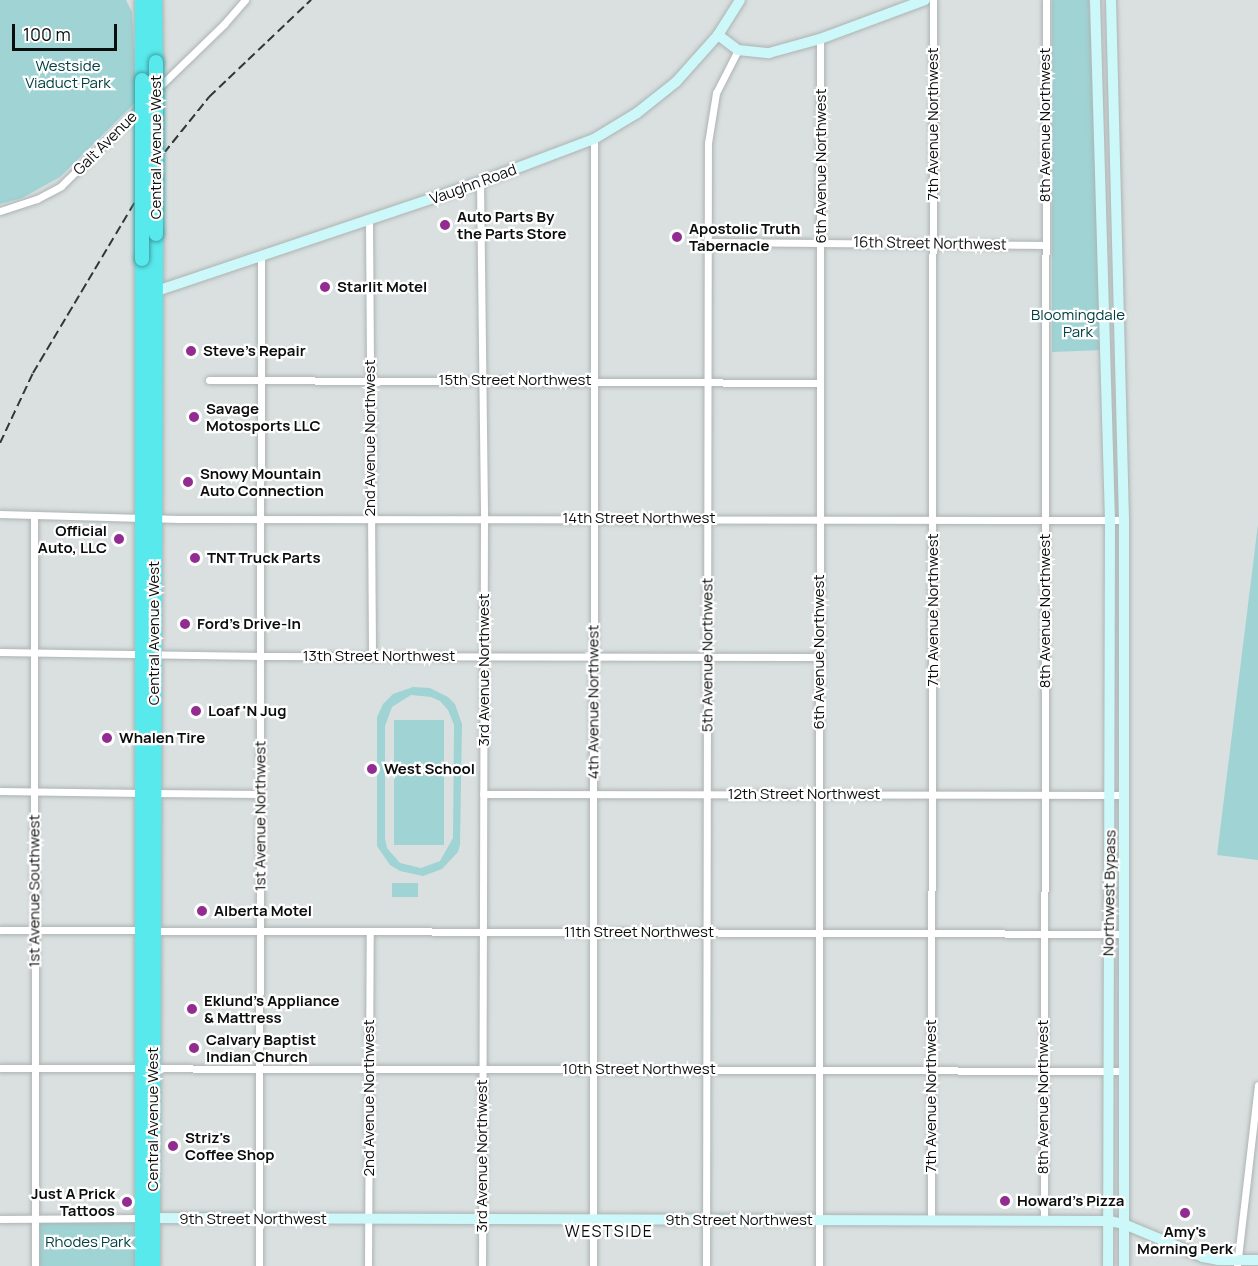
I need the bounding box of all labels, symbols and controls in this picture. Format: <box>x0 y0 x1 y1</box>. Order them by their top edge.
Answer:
scale bar <box>15 12 120 50</box>
text: 100 m <box>23 22 71 46</box>
street label: 7th Avenue Northwest <box>924 47 942 201</box>
street label: 8th Avenue Northwest <box>1036 48 1054 202</box>
park label: Westside Viaduct Park <box>25 56 111 91</box>
street label: Central Avenue West <box>147 75 165 219</box>
street label: 6th Avenue Northwest <box>812 89 830 243</box>
street label: Galt Avenue <box>69 107 141 179</box>
street label: Vaughn Road <box>427 160 519 208</box>
place label: Auto Parts By the Parts Store <box>457 207 567 242</box>
marker: Auto Parts By the Parts Store <box>438 218 452 232</box>
place label: Apostolic Truth Tabernacle <box>689 219 800 254</box>
marker: Apostolic Truth Tabernacle <box>670 230 684 244</box>
street label: 16th Street Northwest <box>853 233 1007 253</box>
place label: Starlit Motel <box>337 278 427 296</box>
marker: Starlit Motel <box>318 280 332 294</box>
park label: Bloomingdale Park <box>1031 305 1125 340</box>
place label: Steve's Repair <box>203 342 305 360</box>
marker: Steve's Repair <box>184 344 198 358</box>
street label: 2nd Avenue Northwest <box>361 360 379 516</box>
street label: 15th Street Northwest <box>439 371 591 389</box>
place label: Savage Motosports LLC <box>206 399 321 434</box>
marker: Savage Motosports LLC <box>187 410 201 424</box>
place label: Snowy Mountain Auto Connection <box>200 464 324 499</box>
marker: Snowy Mountain Auto Connection <box>181 475 195 489</box>
street label: 14th Street Northwest <box>563 509 715 527</box>
place label: Official Auto, LLC <box>38 521 107 556</box>
marker: Official Auto, LLC <box>112 532 126 546</box>
street label: 7th Avenue Northwest <box>924 533 942 687</box>
street label: 8th Avenue Northwest <box>1036 534 1054 688</box>
place label: TNT Truck Parts <box>207 549 321 567</box>
marker: TNT Truck Parts <box>188 551 202 565</box>
street label: Central Avenue West <box>145 561 163 705</box>
street label: 6th Avenue Northwest <box>810 575 828 729</box>
street label: 5th Avenue Northwest <box>698 578 716 732</box>
street label: 3rd Avenue Northwest <box>475 593 493 747</box>
place label: Ford's Drive-In <box>197 615 300 633</box>
marker: Ford's Drive-In <box>178 617 192 631</box>
street label: 4th Avenue Northwest <box>584 625 602 779</box>
street label: 13th Street Northwest <box>303 647 455 665</box>
place label: Loaf 'N Jug <box>208 702 286 720</box>
marker: Loaf 'N Jug <box>189 704 203 718</box>
place label: Whalen Tire <box>119 729 205 747</box>
marker: Whalen Tire <box>100 731 114 745</box>
street label: 1st Avenue Northwest <box>251 741 269 891</box>
place label: West School <box>384 760 475 778</box>
marker: West School <box>365 762 379 776</box>
street label: 12th Street Northwest <box>728 785 880 803</box>
street label: 1st Avenue Southwest <box>25 815 43 967</box>
street label: Northwest Bypass <box>1099 830 1119 956</box>
place label: Alberta Motel <box>214 902 312 920</box>
marker: Alberta Motel <box>195 904 209 918</box>
street label: 11th Street Northwest <box>564 923 714 941</box>
place label: Eklund's Appliance & Mattress <box>204 991 339 1026</box>
marker: Eklund's Appliance & Mattress <box>185 1002 199 1016</box>
street label: 7th Avenue Northwest <box>922 1019 940 1173</box>
street label: 2nd Avenue Northwest <box>360 1020 378 1176</box>
street label: 8th Avenue Northwest <box>1034 1020 1052 1174</box>
place label: Calvary Baptist Indian Church <box>206 1030 316 1065</box>
marker: Calvary Baptist Indian Church <box>187 1041 201 1055</box>
street label: Central Avenue West <box>144 1047 162 1191</box>
street label: 10th Street Northwest <box>562 1060 716 1078</box>
street label: 3rd Avenue Northwest <box>473 1079 491 1233</box>
place label: Striz's Coffee Shop <box>185 1128 275 1163</box>
marker: Striz's Coffee Shop <box>166 1139 180 1153</box>
place label: Just A Prick Tattoos <box>31 1184 115 1219</box>
place label: Howard's Pizza <box>1017 1192 1124 1210</box>
marker: Howard's Pizza <box>998 1194 1012 1208</box>
marker: Just A Prick Tattoos <box>120 1195 134 1209</box>
marker: Amy's Morning Perk <box>1178 1206 1192 1220</box>
street label: 9th Street Northwest <box>179 1210 327 1228</box>
street label: 9th Street Northwest <box>665 1211 813 1229</box>
district label: WESTSIDE <box>565 1221 653 1241</box>
place label: Amy's Morning Perk <box>1137 1222 1233 1257</box>
park label: Rhodes Park <box>45 1233 131 1251</box>

